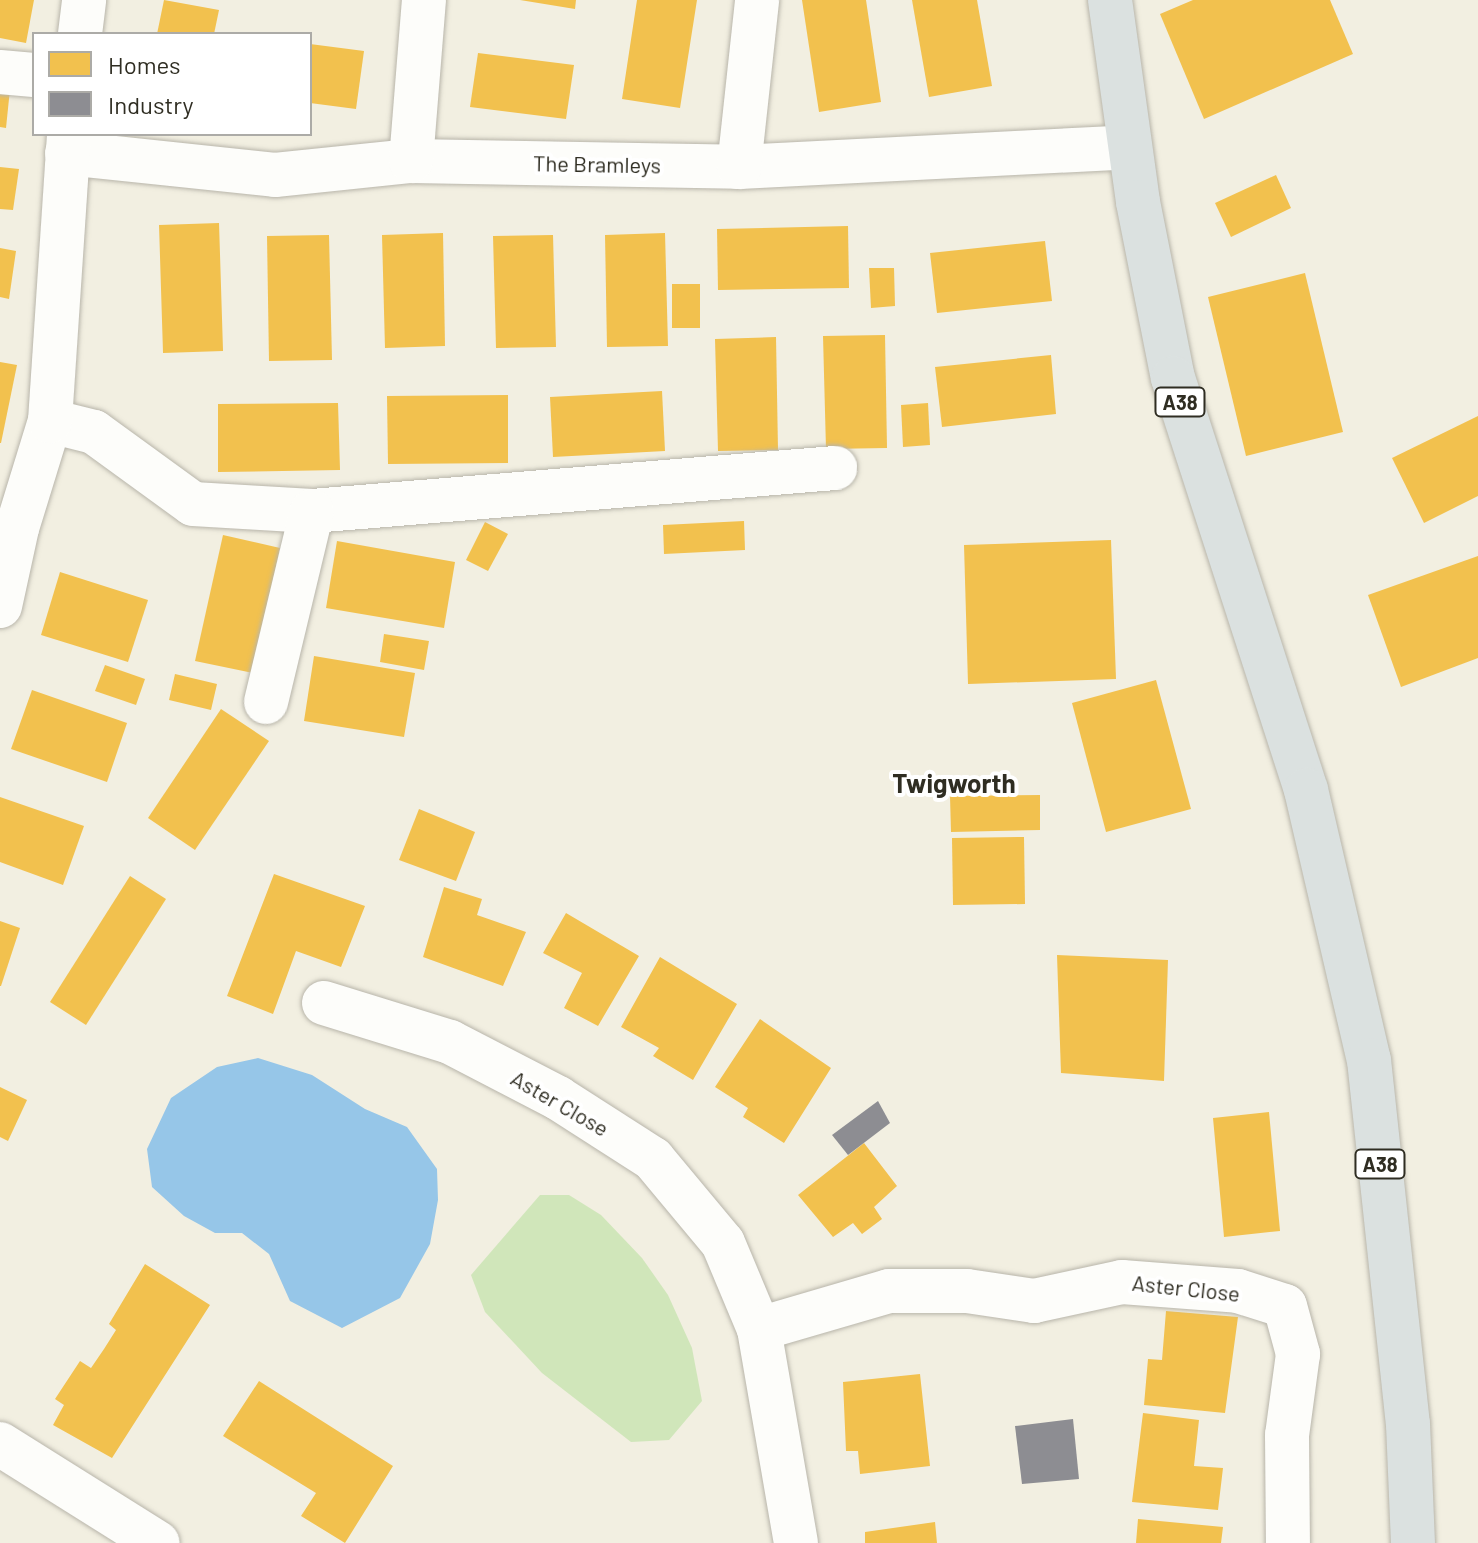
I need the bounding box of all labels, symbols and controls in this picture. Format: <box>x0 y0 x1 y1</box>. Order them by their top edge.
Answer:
legend <box>32 32 312 136</box>
text: Homes <box>108 50 181 79</box>
text: Industry <box>108 90 194 119</box>
street label: The Bramleys <box>533 150 661 178</box>
road number: A38 <box>1154 386 1206 418</box>
district label: Twigworth <box>892 767 1016 799</box>
street label: Aster Close <box>506 1064 614 1142</box>
road number: A38 <box>1354 1148 1406 1180</box>
street label: Aster Close <box>1131 1269 1241 1307</box>

